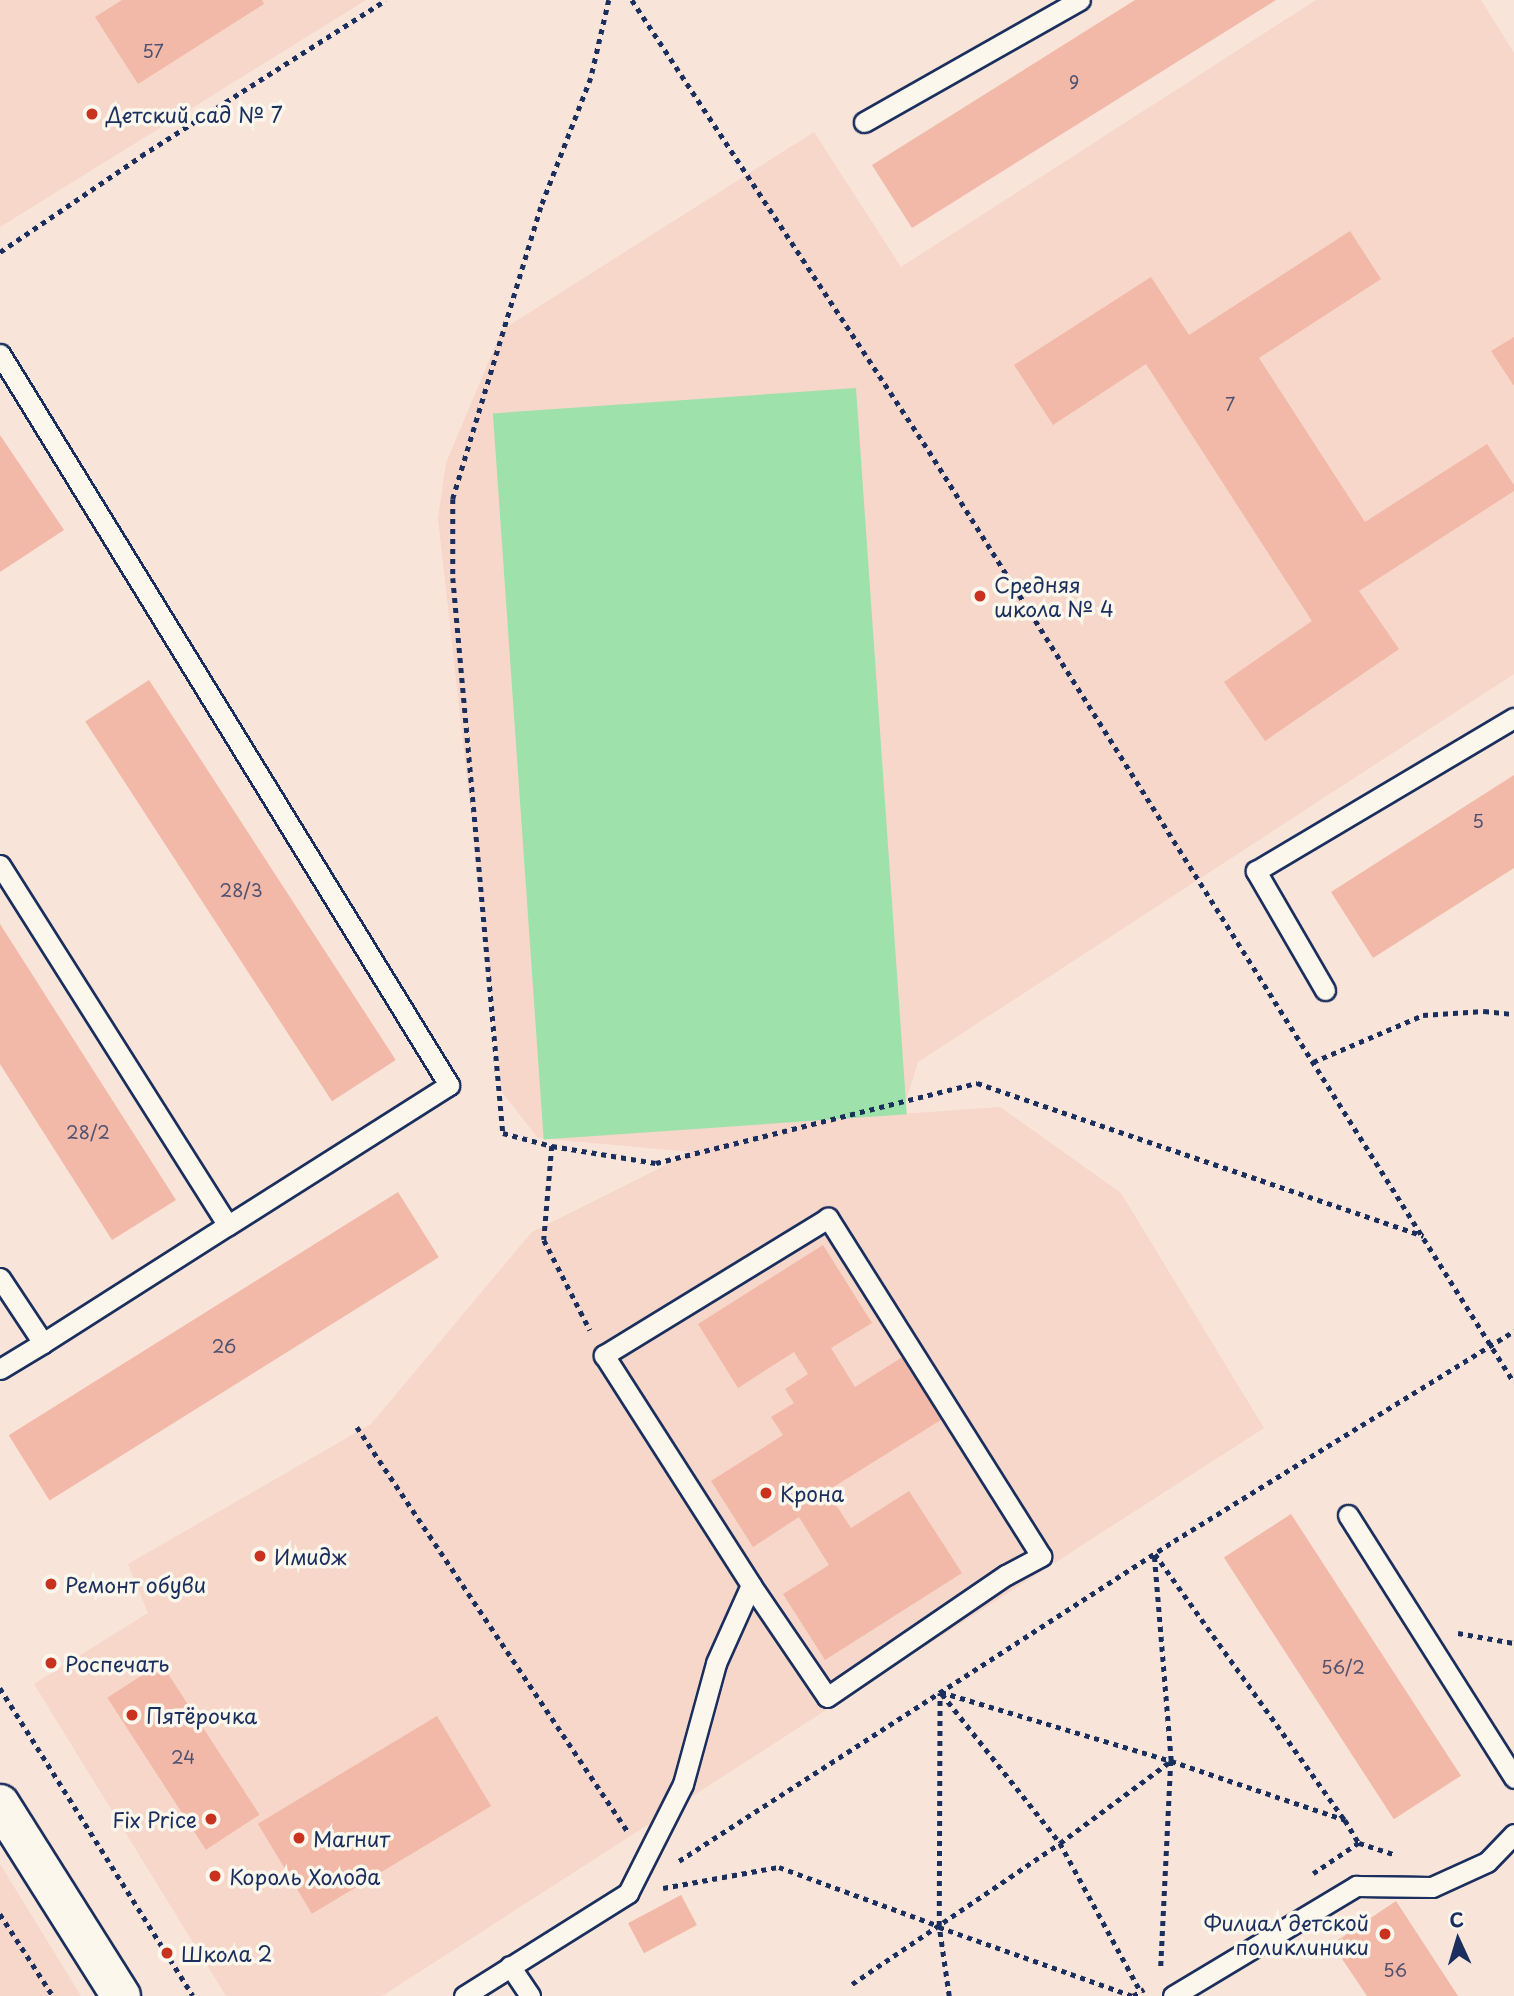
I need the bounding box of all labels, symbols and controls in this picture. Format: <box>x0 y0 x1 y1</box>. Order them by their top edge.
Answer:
house number: 57 <box>142 40 164 62</box>
house number: 9 <box>1069 71 1079 93</box>
place label: Детский сад № 7 <box>106 101 284 127</box>
marker: Детский сад № 7 <box>84 106 100 122</box>
house number: 7 <box>1225 393 1235 415</box>
place label: Средняя школа № 4 <box>994 571 1114 621</box>
marker: Средняя школа № 4 <box>972 588 988 604</box>
house number: 5 <box>1472 810 1484 832</box>
house number: 28/3 <box>219 879 263 901</box>
house number: 28/2 <box>66 1121 110 1143</box>
house number: 26 <box>212 1335 236 1357</box>
place label: Крона <box>780 1480 844 1506</box>
marker: Крона <box>758 1485 774 1501</box>
place label: Имидж <box>274 1543 346 1569</box>
marker: Имидж <box>252 1548 268 1564</box>
place label: Ремонт обуви <box>65 1571 207 1597</box>
marker: Ремонт обуви <box>43 1576 59 1592</box>
place label: Роспечать <box>65 1650 169 1676</box>
marker: Роспечать <box>43 1655 59 1671</box>
house number: 56/2 <box>1321 1656 1365 1678</box>
place label: Пятёрочка <box>146 1702 257 1728</box>
marker: Пятёрочка <box>124 1707 140 1723</box>
house number: 24 <box>171 1746 195 1768</box>
place label: Fix Price <box>112 1806 197 1832</box>
marker: Fix Price <box>203 1811 219 1827</box>
place label: Магнит <box>313 1825 390 1851</box>
marker: Магнит <box>291 1830 307 1846</box>
place label: Король Холода <box>229 1863 380 1889</box>
marker: Король Холода <box>207 1868 223 1884</box>
north arrow <box>1423 1905 1493 1975</box>
text: С <box>1448 1905 1465 1934</box>
place label: Филиал детской поликлиники <box>1204 1909 1369 1959</box>
marker: Филиал детской поликлиники <box>1375 1924 1395 1944</box>
place label: Школа 2 <box>181 1940 273 1966</box>
marker: Школа 2 <box>159 1945 175 1961</box>
house number: 56 <box>1383 1959 1407 1981</box>

